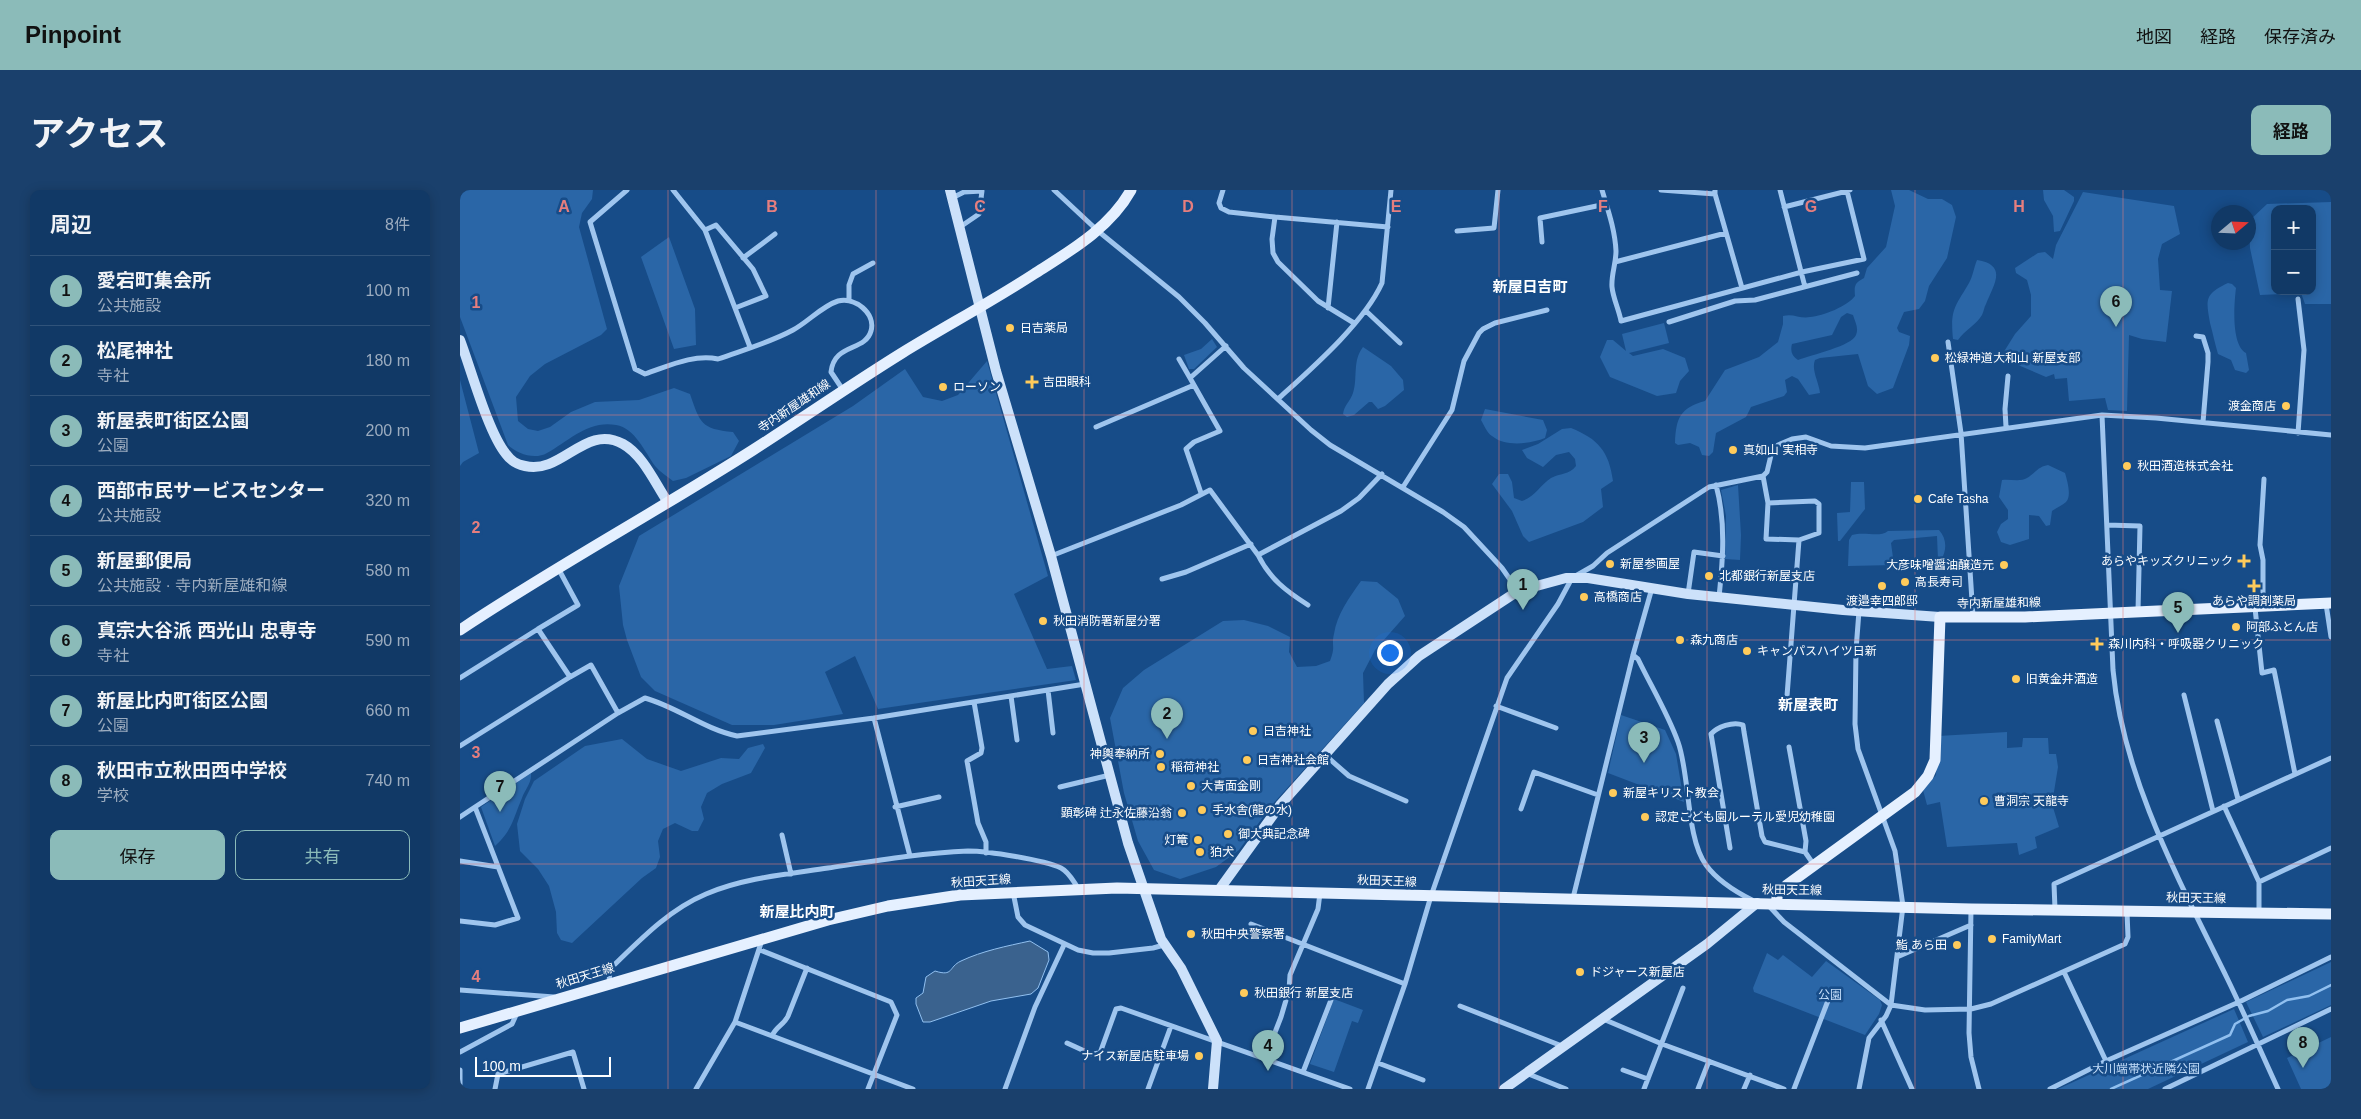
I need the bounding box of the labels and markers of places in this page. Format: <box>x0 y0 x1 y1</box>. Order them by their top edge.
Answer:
pin: 6 <box>2100 286 2132 327</box>
place label: 日吉薬局 <box>1020 321 1068 335</box>
marker: 日吉薬局 <box>1004 322 1016 334</box>
place label: 松緑神道大和山 新屋支部 <box>1945 351 2080 365</box>
marker: 松緑神道大和山 新屋支部 <box>1929 352 1941 364</box>
marker: 吉田眼科 <box>1025 375 1039 389</box>
place label: 吉田眼科 <box>1043 375 1091 389</box>
place label: ローソン <box>953 380 1001 394</box>
marker: ローソン <box>937 381 949 393</box>
place label: 渡金商店 <box>2228 399 2276 413</box>
marker: 渡金商店 <box>2280 400 2292 412</box>
place label: 真如山 実相寺 <box>1743 443 1818 457</box>
marker: 真如山 実相寺 <box>1727 444 1739 456</box>
place label: 秋田酒造株式会社 <box>2137 459 2233 473</box>
marker: 秋田酒造株式会社 <box>2121 460 2133 472</box>
place label: Cafe Tasha <box>1928 492 1989 506</box>
marker: Cafe Tasha <box>1912 493 1924 505</box>
place label: あらやキッズクリニック <box>2101 554 2233 568</box>
marker: あらやキッズクリニック <box>2237 554 2251 568</box>
place label: 新屋参画屋 <box>1620 557 1680 571</box>
marker: 新屋参画屋 <box>1604 558 1616 570</box>
place label: 大彦味噌醤油醸造元 <box>1886 558 1994 572</box>
marker: 大彦味噌醤油醸造元 <box>1998 559 2010 571</box>
pin: 1 <box>1507 569 1539 610</box>
place label: 北都銀行新屋支店 <box>1719 569 1815 583</box>
marker: 北都銀行新屋支店 <box>1703 570 1715 582</box>
place label: 高長寿司 <box>1915 575 1963 589</box>
marker: 高長寿司 <box>1899 576 1911 588</box>
marker: 渡邉幸四郎邸 <box>1876 580 1888 592</box>
marker: あらや調剤薬局 <box>2248 580 2260 592</box>
place label: 高橋商店 <box>1594 590 1642 604</box>
marker: 高橋商店 <box>1578 591 1590 603</box>
pin: 5 <box>2162 592 2194 633</box>
place label: 渡邉幸四郎邸 <box>1846 594 1918 608</box>
place label: あらや調剤薬局 <box>2212 594 2296 608</box>
place label: 秋田消防署新屋分署 <box>1053 614 1161 628</box>
marker: 秋田消防署新屋分署 <box>1037 615 1049 627</box>
place label: 阿部ふとん店 <box>2246 620 2318 634</box>
marker: 阿部ふとん店 <box>2230 621 2242 633</box>
place label: 森九商店 <box>1690 633 1738 647</box>
marker: 森九商店 <box>1674 634 1686 646</box>
marker: 森川内科・呼吸器クリニック <box>2090 637 2104 651</box>
place label: 森川内科・呼吸器クリニック <box>2108 637 2264 651</box>
place label: キャンパスハイツ日新 <box>1757 644 1877 658</box>
marker: キャンパスハイツ日新 <box>1741 645 1753 657</box>
place label: 旧黄金井酒造 <box>2026 672 2098 686</box>
marker: 旧黄金井酒造 <box>2010 673 2022 685</box>
pin: 2 <box>1151 698 1183 739</box>
pin: 3 <box>1628 722 1660 763</box>
place label: 日吉神社 <box>1263 724 1311 738</box>
marker: 日吉神社 <box>1247 725 1259 737</box>
place label: 神輿奉納所 <box>1090 747 1150 761</box>
marker: 神輿奉納所 <box>1154 748 1166 760</box>
place label: 日吉神社会館 <box>1257 753 1329 767</box>
marker: 日吉神社会館 <box>1241 754 1253 766</box>
place label: 稲荷神社 <box>1171 760 1219 774</box>
marker: 稲荷神社 <box>1155 761 1167 773</box>
pin: 7 <box>484 771 516 812</box>
place label: 大青面金剛 <box>1201 779 1261 793</box>
marker: 大青面金剛 <box>1185 780 1197 792</box>
place label: 新屋キリスト教会 <box>1623 786 1719 800</box>
marker: 新屋キリスト教会 <box>1607 787 1619 799</box>
place label: 曹洞宗 天龍寺 <box>1994 794 2069 808</box>
marker: 曹洞宗 天龍寺 <box>1978 795 1990 807</box>
place label: 手水舎(龍の水) <box>1212 803 1292 817</box>
marker: 手水舎(龍の水) <box>1196 804 1208 816</box>
place label: 顕彰碑 辻永佐藤沿翁 <box>1061 806 1172 820</box>
marker: 顕彰碑 辻永佐藤沿翁 <box>1176 807 1188 819</box>
place label: 認定こども園ルーテル愛児幼稚園 <box>1655 810 1835 824</box>
marker: 認定こども園ルーテル愛児幼稚園 <box>1639 811 1651 823</box>
place label: 御大典記念碑 <box>1238 827 1310 841</box>
marker: 御大典記念碑 <box>1222 828 1234 840</box>
place label: 灯篭 <box>1164 833 1188 847</box>
marker: 灯篭 <box>1192 834 1204 846</box>
place label: 狛犬 <box>1210 845 1234 859</box>
marker: 狛犬 <box>1194 846 1206 858</box>
place label: 秋田中央警察署 <box>1201 927 1285 941</box>
marker: 秋田中央警察署 <box>1185 928 1197 940</box>
place label: FamilyMart <box>2002 932 2062 946</box>
marker: FamilyMart <box>1986 933 1998 945</box>
place label: 鮨 あら田 <box>1896 938 1947 952</box>
marker: 鮨 あら田 <box>1951 939 1963 951</box>
place label: ドジャース新屋店 <box>1590 965 1685 979</box>
marker: ドジャース新屋店 <box>1574 966 1586 978</box>
place label: 秋田銀行 新屋支店 <box>1254 986 1353 1000</box>
marker: 秋田銀行 新屋支店 <box>1238 987 1250 999</box>
pin: 8 <box>2287 1027 2319 1068</box>
pin: 4 <box>1252 1030 1284 1071</box>
place label: ナイス新屋店駐車場 <box>1081 1049 1189 1063</box>
marker: ナイス新屋店駐車場 <box>1193 1050 1205 1062</box>

